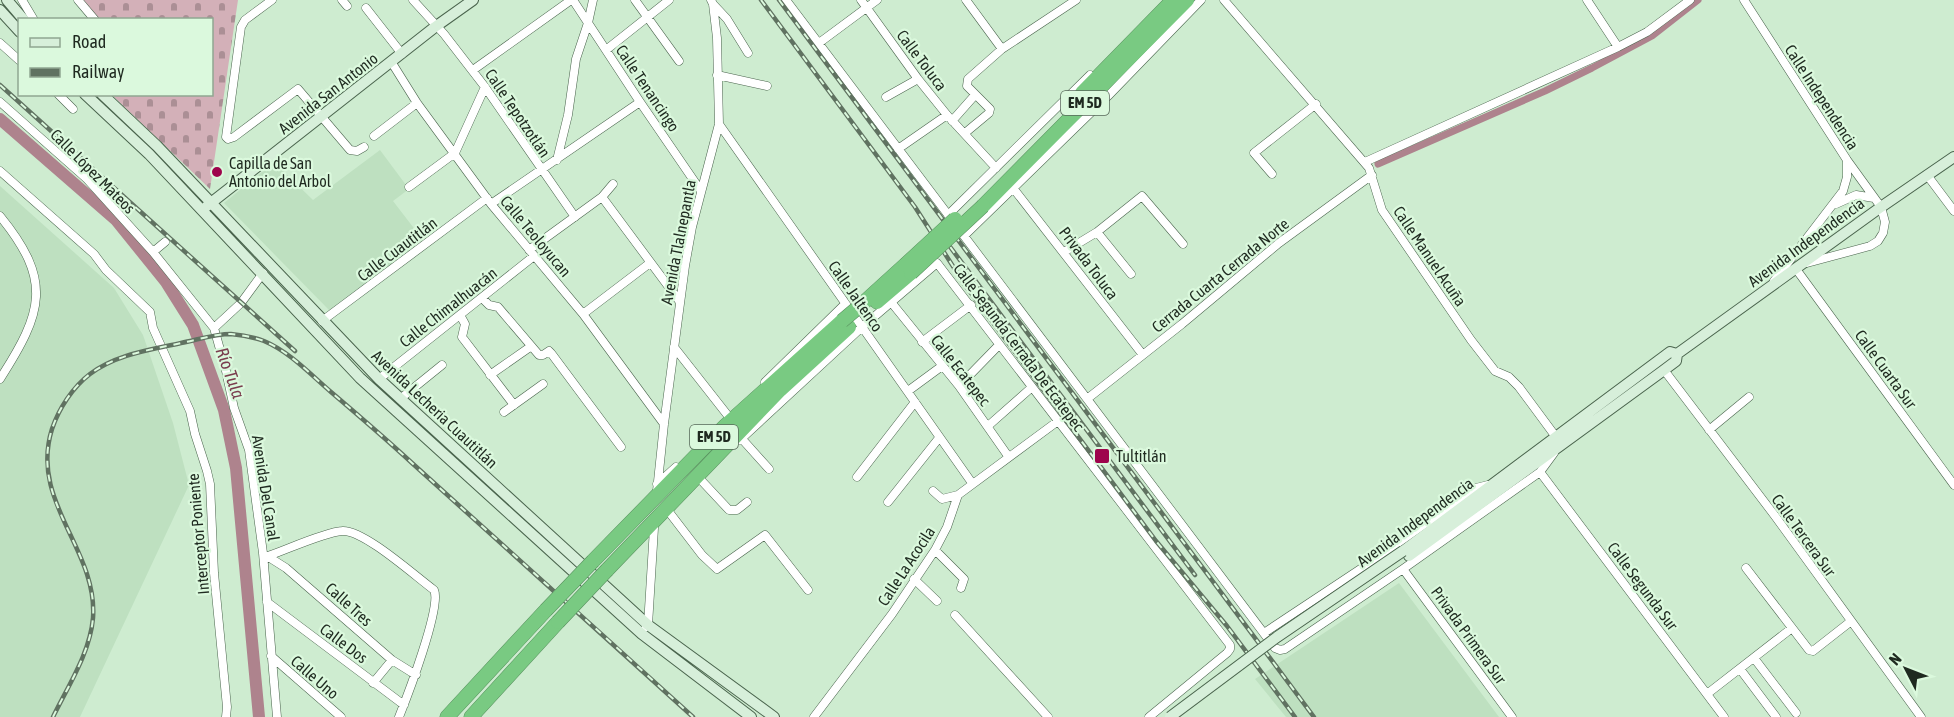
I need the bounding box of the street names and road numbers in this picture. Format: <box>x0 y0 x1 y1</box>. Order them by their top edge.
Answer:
street label: Calle Toluca <box>893 26 951 94</box>
street label: Calle Tenancingo <box>612 41 683 135</box>
street label: Calle Independencia <box>1781 41 1863 153</box>
street label: Avenida San Antonio <box>275 49 381 137</box>
street label: Calle Tepotzotlán <box>481 65 554 161</box>
road number: EM 5D <box>1061 91 1109 115</box>
street label: Calle López Mateos <box>46 125 139 218</box>
street label: Avenida Tlalnepantla <box>657 178 700 306</box>
street label: Calle Teoloyucan <box>496 192 575 281</box>
street label: Avenida Independencia <box>1744 194 1868 291</box>
street label: Calle Manuel Acuña <box>1390 203 1470 309</box>
street label: Calle Cuautitlán <box>354 213 440 285</box>
street label: Cerrada Cuarta Cerrada Norte <box>1148 214 1292 336</box>
street label: Privada Toluca <box>1056 223 1122 303</box>
street label: Calle Jaltenco <box>825 257 887 335</box>
street label: Calle Segunda Cerrada De Ecatepec <box>949 260 1088 435</box>
street label: Calle Chimalhuacán <box>396 263 500 351</box>
street label: Calle Cuarta Sur <box>1851 326 1921 412</box>
street label: Calle Ecatepec <box>927 331 994 410</box>
street label: Avenida Lecheria Cuautitlán <box>369 346 501 472</box>
road number: EM 5D <box>690 425 738 449</box>
street label: Avenida Del Canal <box>249 434 283 543</box>
street label: Interceptor Poniente <box>184 473 213 595</box>
street label: Avenida Independencia <box>1353 474 1477 571</box>
street label: Calle Tercera Sur <box>1768 491 1840 580</box>
street label: Calle La Acocila <box>874 523 938 609</box>
street label: Calle Segunda Sur <box>1603 539 1682 634</box>
street label: Calle Tres <box>322 579 376 630</box>
street label: Privada Primera Sur <box>1428 583 1510 687</box>
street label: Calle Dos <box>317 619 371 667</box>
street label: Calle Uno <box>288 651 342 703</box>

